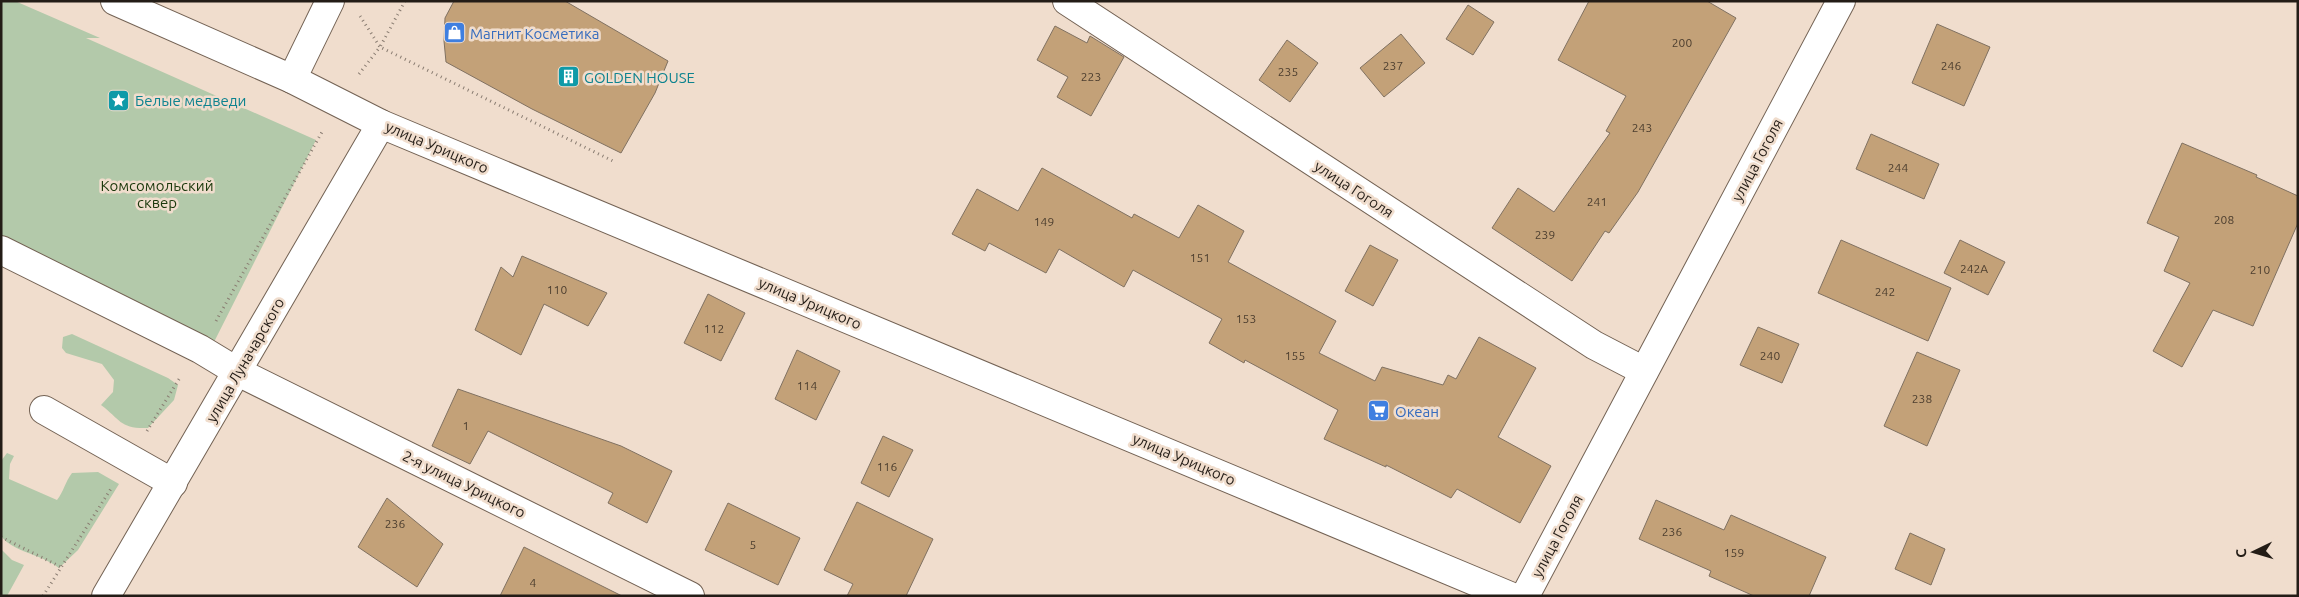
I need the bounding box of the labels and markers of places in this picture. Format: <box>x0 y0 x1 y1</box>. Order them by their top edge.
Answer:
shop icon: Магнит Косметика <box>442 21 466 45</box>
place label: Магнит Косметика <box>470 25 599 42</box>
building icon: GOLDEN HOUSE <box>556 65 580 89</box>
place label: GOLDEN HOUSE <box>584 69 695 86</box>
place icon: Белые медведи <box>107 88 131 112</box>
place label: Белые медведи <box>135 92 246 109</box>
supermarket icon: Океан <box>1367 399 1391 423</box>
place label: Океан <box>1395 403 1439 420</box>

